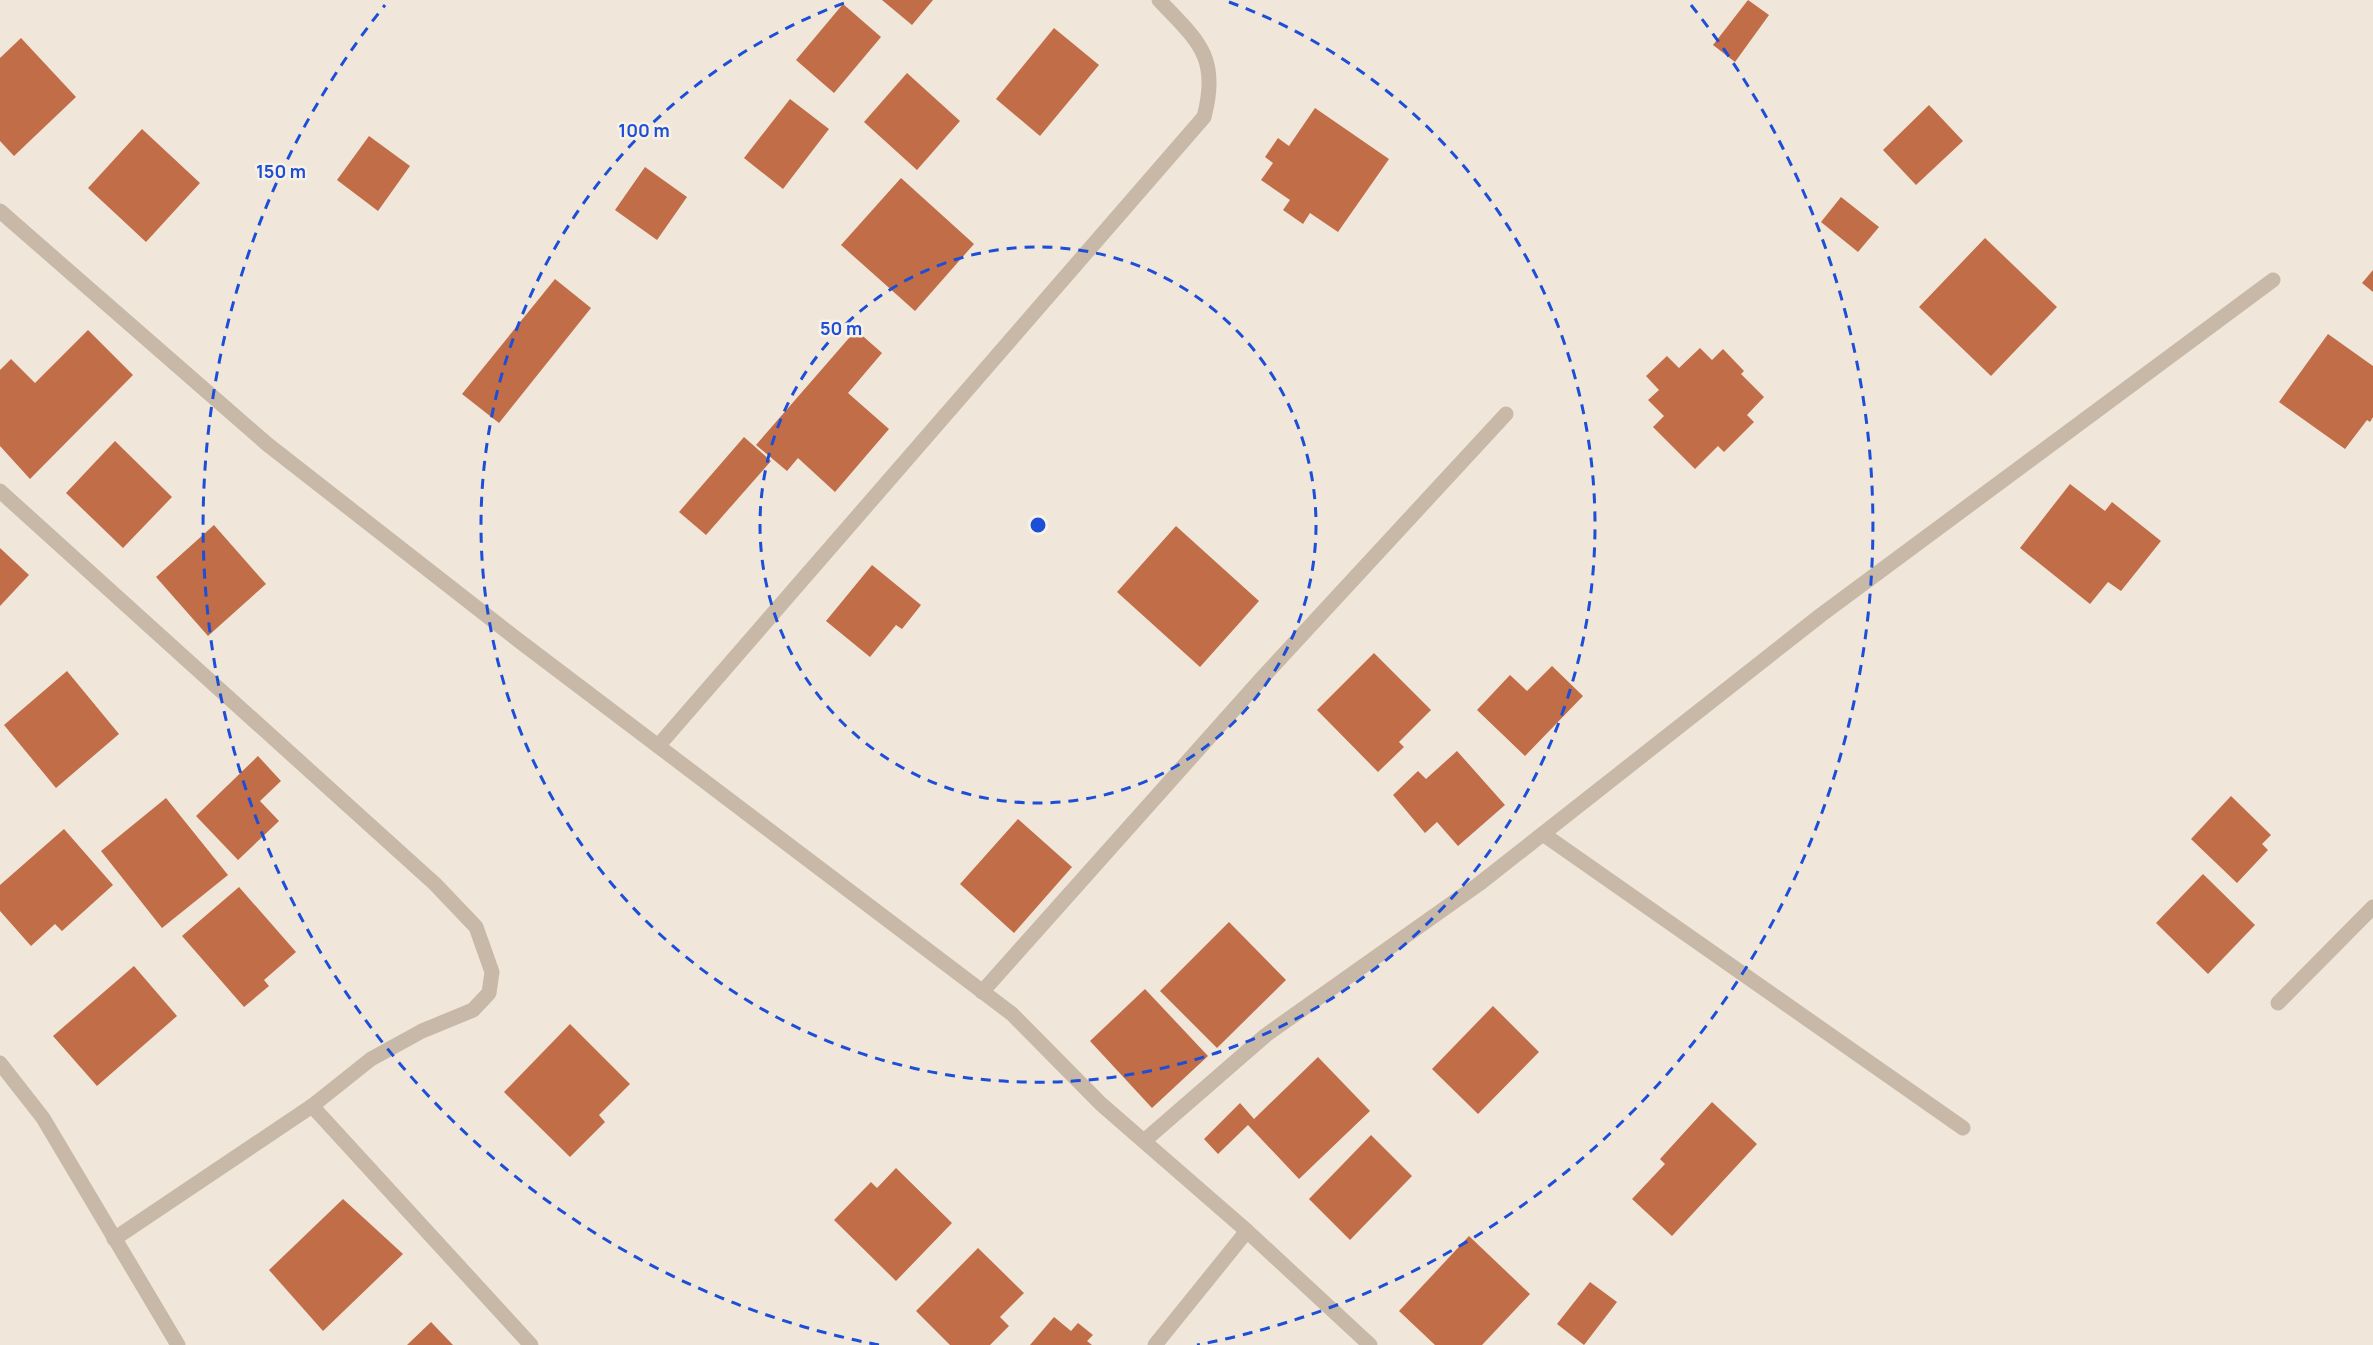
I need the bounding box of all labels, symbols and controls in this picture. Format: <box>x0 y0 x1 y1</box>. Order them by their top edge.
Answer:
text: 100 m <box>618 118 670 142</box>
text: 150 m <box>256 159 306 183</box>
text: 50 m <box>820 316 862 340</box>
centre of rings <box>1028 515 1048 535</box>

